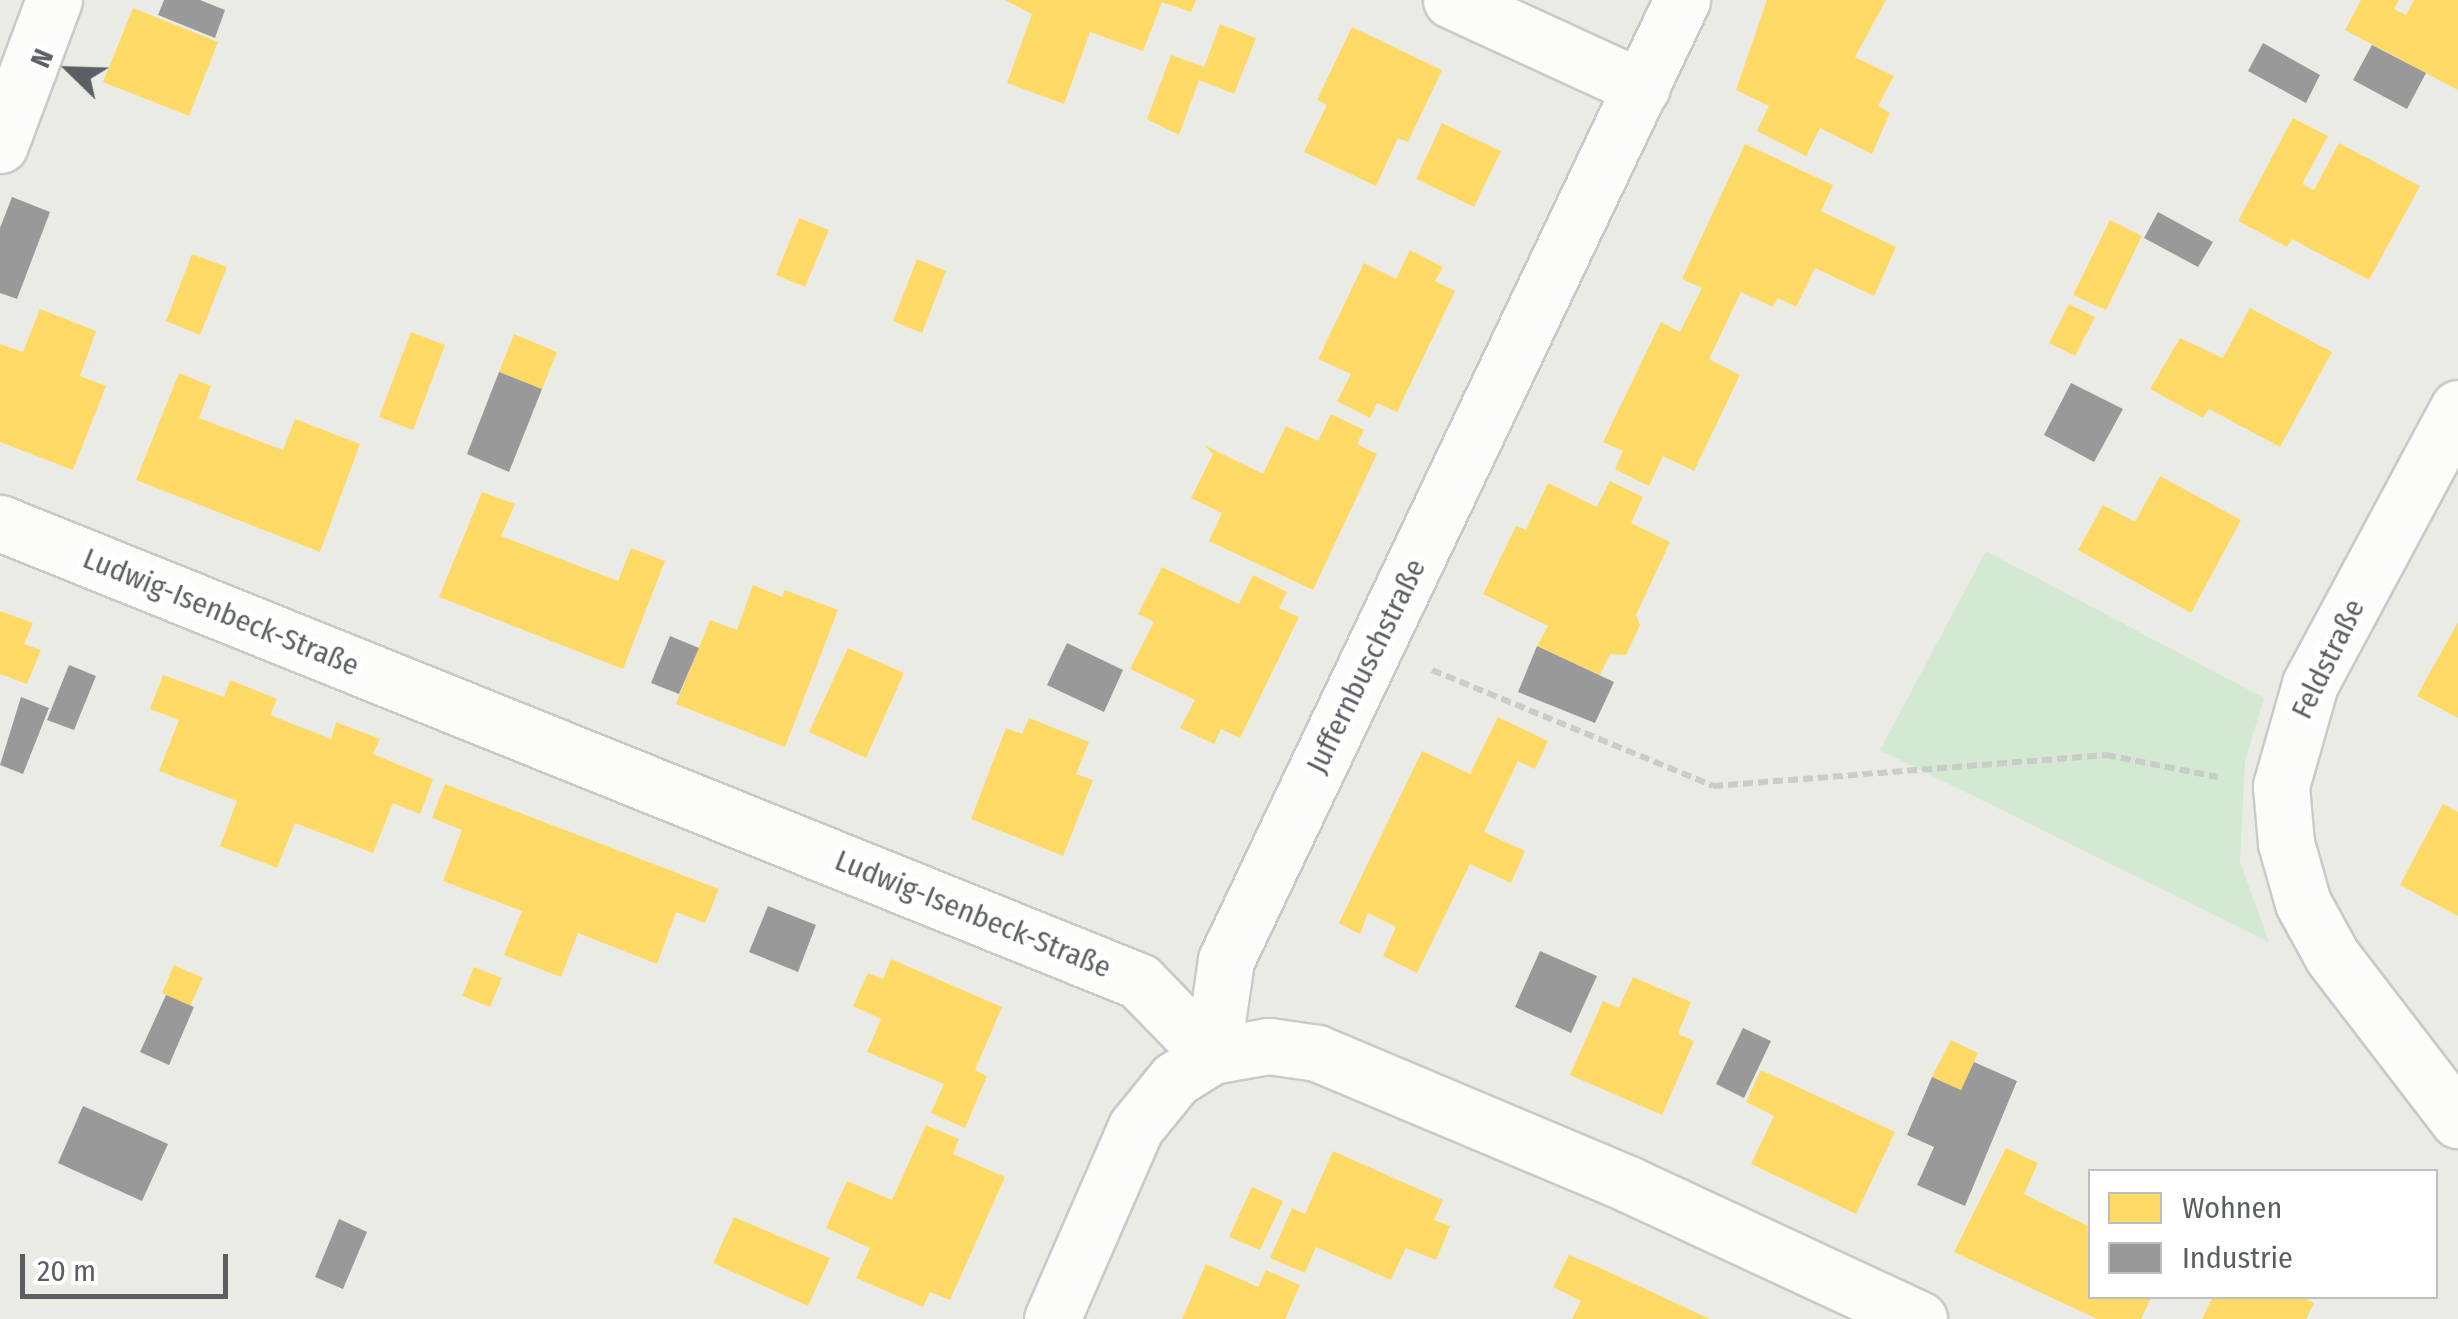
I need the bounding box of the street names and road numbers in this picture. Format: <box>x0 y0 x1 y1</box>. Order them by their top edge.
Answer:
street label: Ludwig-Isenbeck-Straße <box>78 540 364 684</box>
street label: Juffernbuschstraße <box>1299 553 1433 779</box>
street label: Feldstraße <box>2284 593 2372 725</box>
street label: Ludwig-Isenbeck-Straße <box>830 842 1116 986</box>

